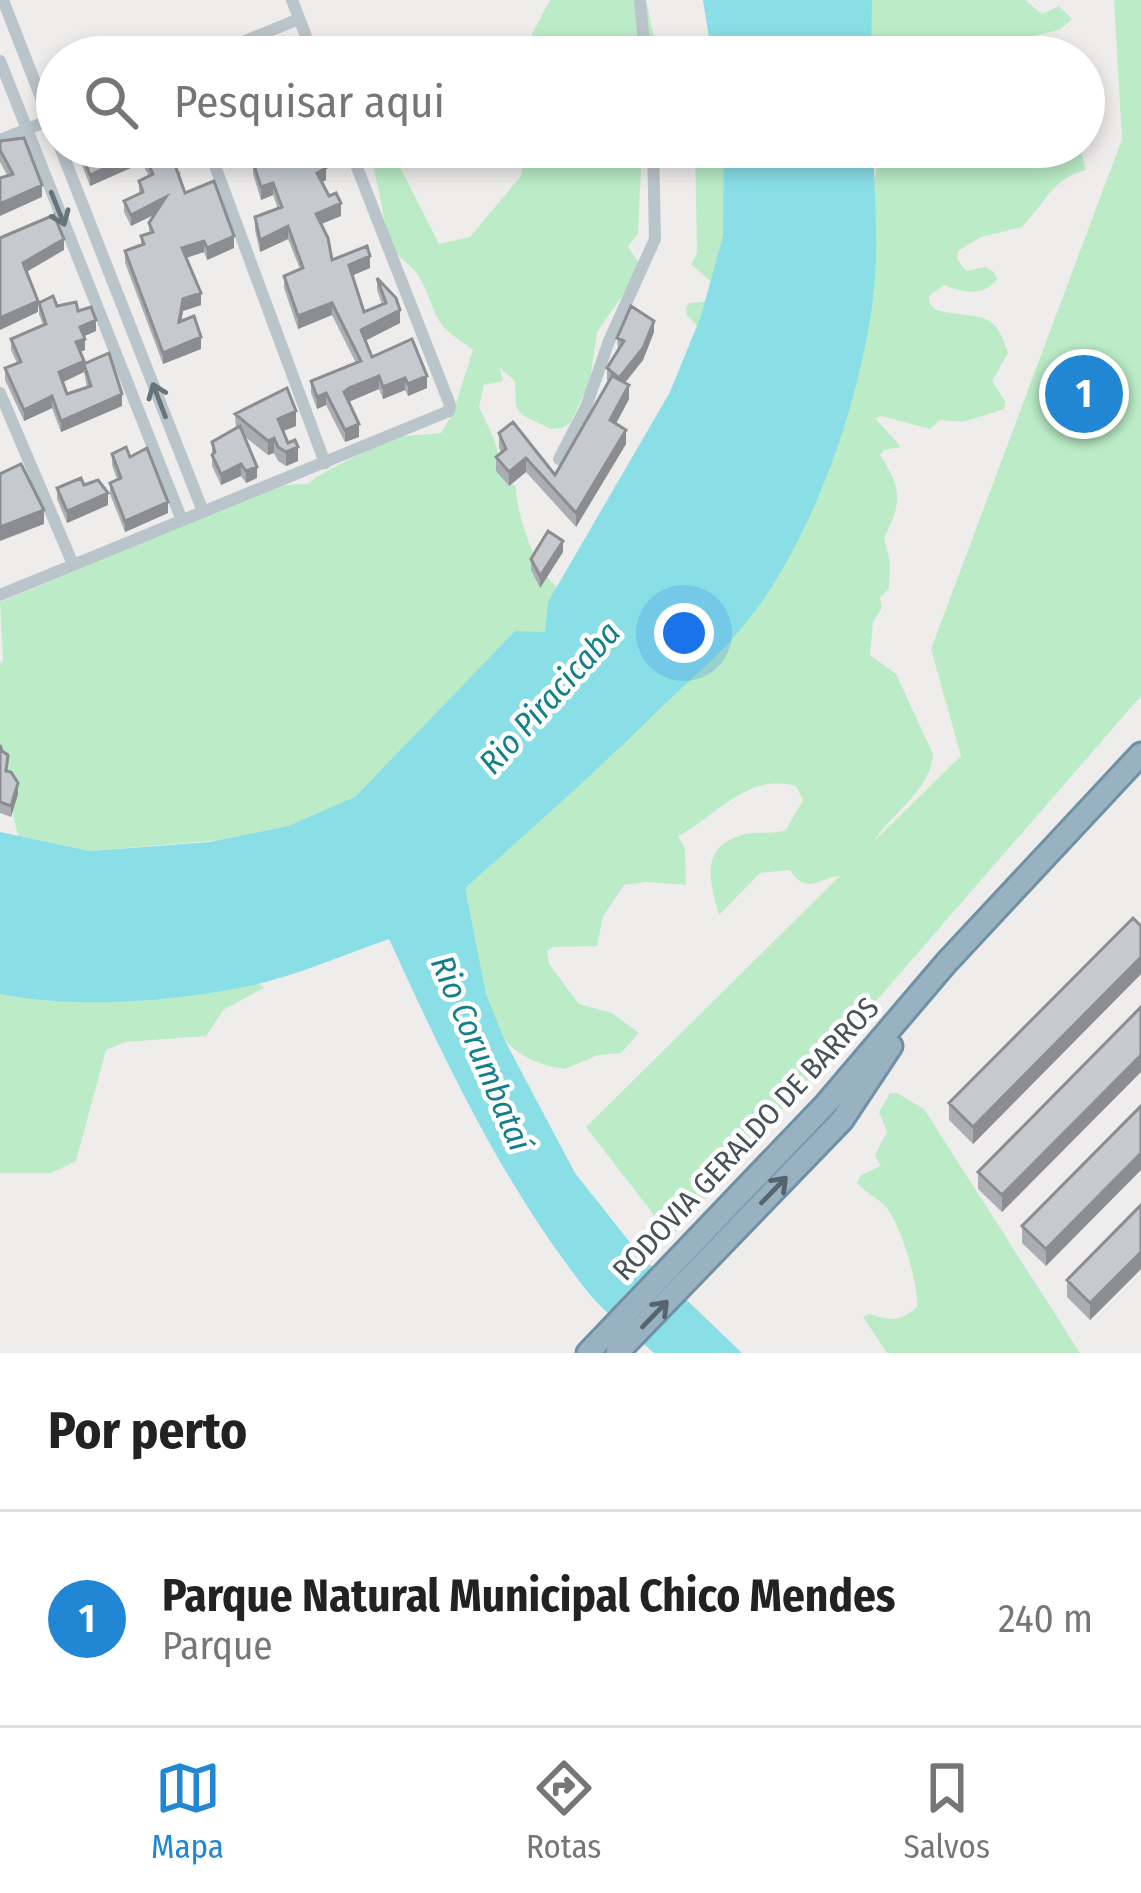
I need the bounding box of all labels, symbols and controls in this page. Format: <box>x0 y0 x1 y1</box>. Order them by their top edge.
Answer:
search box <box>36 36 1105 168</box>
icon: search <box>78 69 144 135</box>
text: Pesquisar aqui <box>174 75 445 129</box>
one-way arrow <box>49 189 71 226</box>
pin: 1 <box>1045 349 1123 439</box>
one-way arrow <box>147 383 169 420</box>
your location <box>654 603 714 663</box>
water label: Rio Piracicaba <box>471 613 629 782</box>
water label: Rio Corumbataí <box>422 950 541 1159</box>
street label: RODOVIA GERALDO DE BARROS <box>605 990 887 1288</box>
one-way arrow <box>759 1176 788 1205</box>
one-way arrow <box>640 1299 668 1329</box>
text: Por perto <box>48 1400 247 1462</box>
text: Parque Natural Municipal Chico Mendes <box>162 1569 895 1623</box>
text: 1 <box>79 1596 95 1642</box>
text: 240 m <box>998 1596 1093 1642</box>
text: Parque <box>162 1623 273 1669</box>
tab: Mapa <box>151 1755 224 1867</box>
tab: Rotas <box>526 1755 601 1867</box>
tab: Salvos <box>903 1755 990 1867</box>

